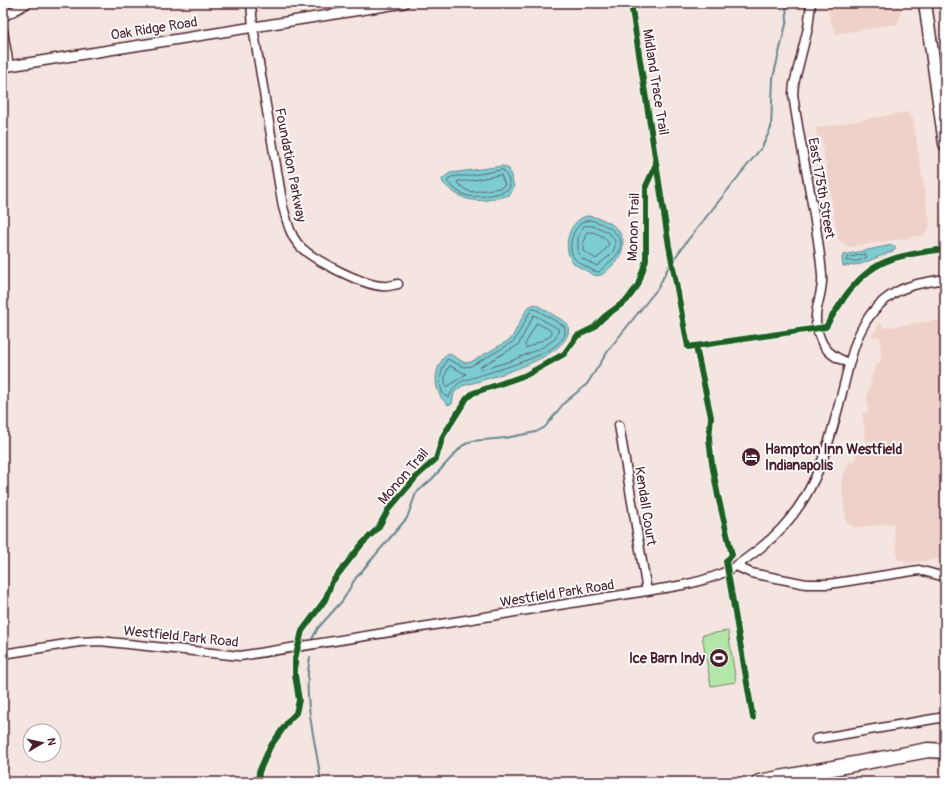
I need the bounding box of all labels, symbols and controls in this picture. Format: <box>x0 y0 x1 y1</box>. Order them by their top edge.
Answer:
street label: Oak Ridge Road <box>109 13 199 44</box>
street label: Midland Trace Trail <box>639 28 672 136</box>
street label: Foundation Parkway <box>271 106 310 224</box>
street label: East 175th Street <box>804 136 839 240</box>
street label: Monon Trail <box>624 192 643 262</box>
place label: Hampton Inn Westfield Indianapolis <box>765 441 902 474</box>
street label: Monon Trail <box>374 445 432 508</box>
hotel icon: Hampton Inn Westfield Indianapolis <box>740 446 762 468</box>
street label: Kendall Court <box>631 465 660 547</box>
street label: Westfield Park Road <box>499 576 616 611</box>
street label: Westfield Park Road <box>123 622 239 651</box>
sports icon: Ice Barn Indy <box>708 647 730 669</box>
place label: Ice Barn Indy <box>629 650 705 667</box>
north arrow <box>22 723 62 763</box>
text: N <box>44 737 58 747</box>

